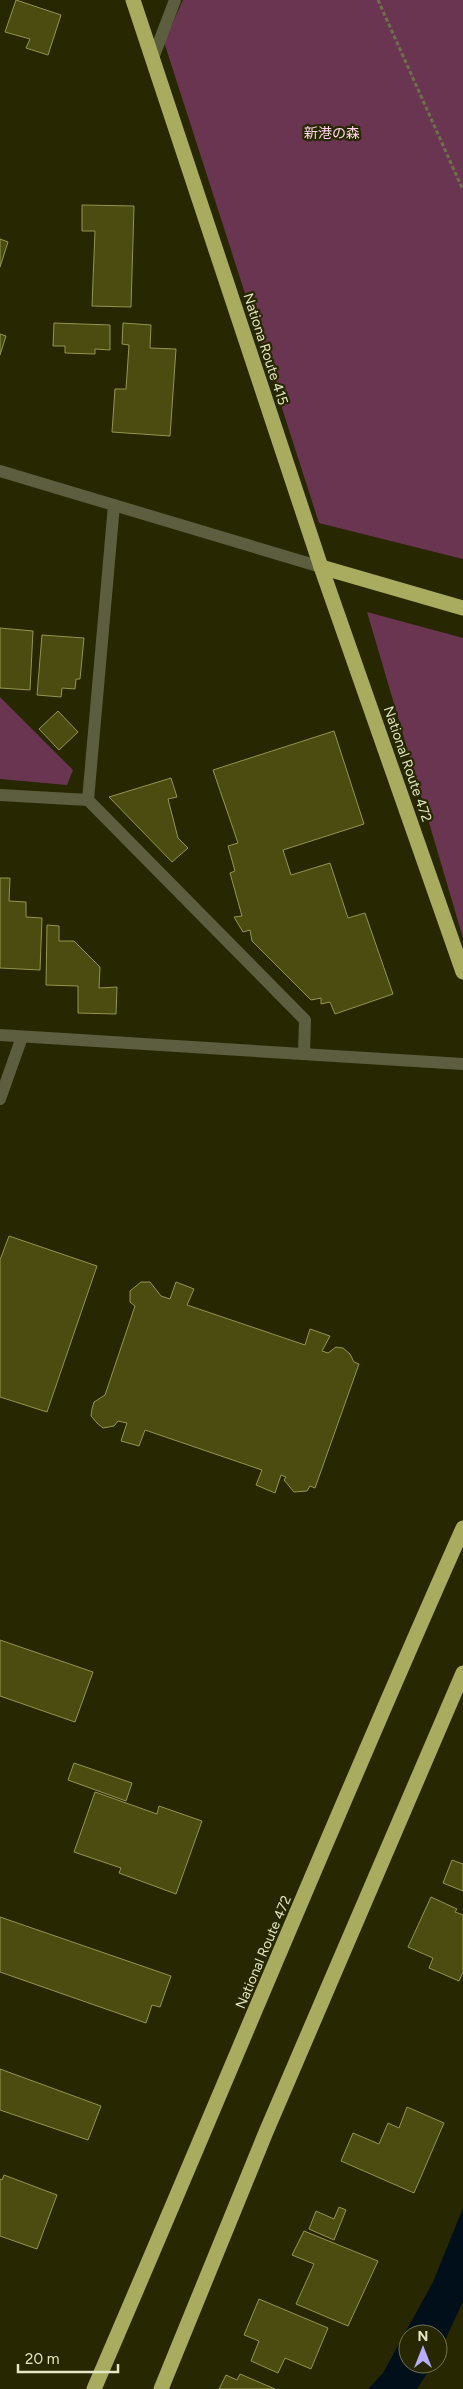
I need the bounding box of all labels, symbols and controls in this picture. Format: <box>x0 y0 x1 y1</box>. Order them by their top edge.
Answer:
park label: 新港の森 <box>304 125 360 142</box>
street label: Nationa Route 415 <box>239 291 292 407</box>
street label: National Route 472 <box>380 704 435 824</box>
street label: National Route 472 <box>232 1893 295 2011</box>
north arrow <box>398 2324 448 2374</box>
text: N <box>418 2328 428 2345</box>
scale bar <box>18 2342 118 2374</box>
text: 20 m <box>25 2350 59 2368</box>

